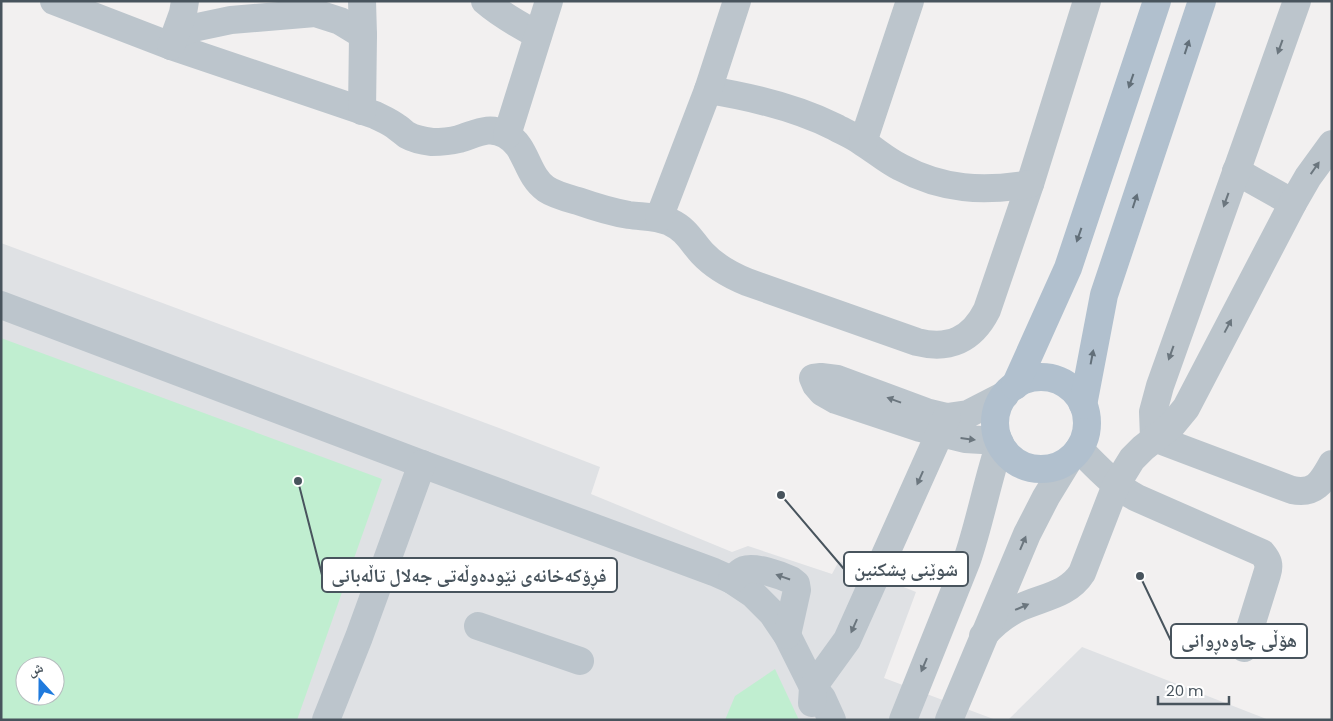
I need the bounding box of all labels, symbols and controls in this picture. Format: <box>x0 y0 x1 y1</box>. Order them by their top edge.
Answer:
one-way arrow <box>1183 39 1191 54</box>
one-way arrow <box>1276 40 1284 55</box>
one-way arrow <box>1127 73 1134 88</box>
one-way arrow <box>1310 161 1320 175</box>
one-way arrow <box>1132 193 1140 208</box>
one-way arrow <box>1222 193 1230 208</box>
one-way arrow <box>1075 227 1082 242</box>
one-way arrow <box>1224 319 1233 333</box>
one-way arrow <box>1167 346 1174 361</box>
one-way arrow <box>1089 349 1097 365</box>
one-way arrow <box>886 396 901 404</box>
one-way arrow <box>961 435 977 443</box>
one-way arrow <box>915 471 923 485</box>
one-way arrow <box>1019 536 1027 550</box>
callout: شوێنی پشکنین <box>844 552 968 586</box>
text: شوێنی پشکنین <box>854 556 958 583</box>
callout: فڕۆکەخانەی نێودەوڵەتی جەلال تاڵەبانی <box>322 558 617 592</box>
text: فڕۆکەخانەی نێودەوڵەتی جەلال تاڵەبانی <box>331 562 607 590</box>
one-way arrow <box>776 573 791 581</box>
one-way arrow <box>1014 603 1029 611</box>
one-way arrow <box>849 619 857 633</box>
callout: هۆڵی چاوەڕوانی <box>1171 624 1307 658</box>
text: هۆڵی چاوەڕوانی <box>1181 627 1297 655</box>
north arrow <box>15 656 65 706</box>
text: ش <box>25 657 46 681</box>
one-way arrow <box>920 658 928 672</box>
scale bar <box>1158 674 1229 706</box>
text: 20 m <box>1166 680 1204 701</box>

